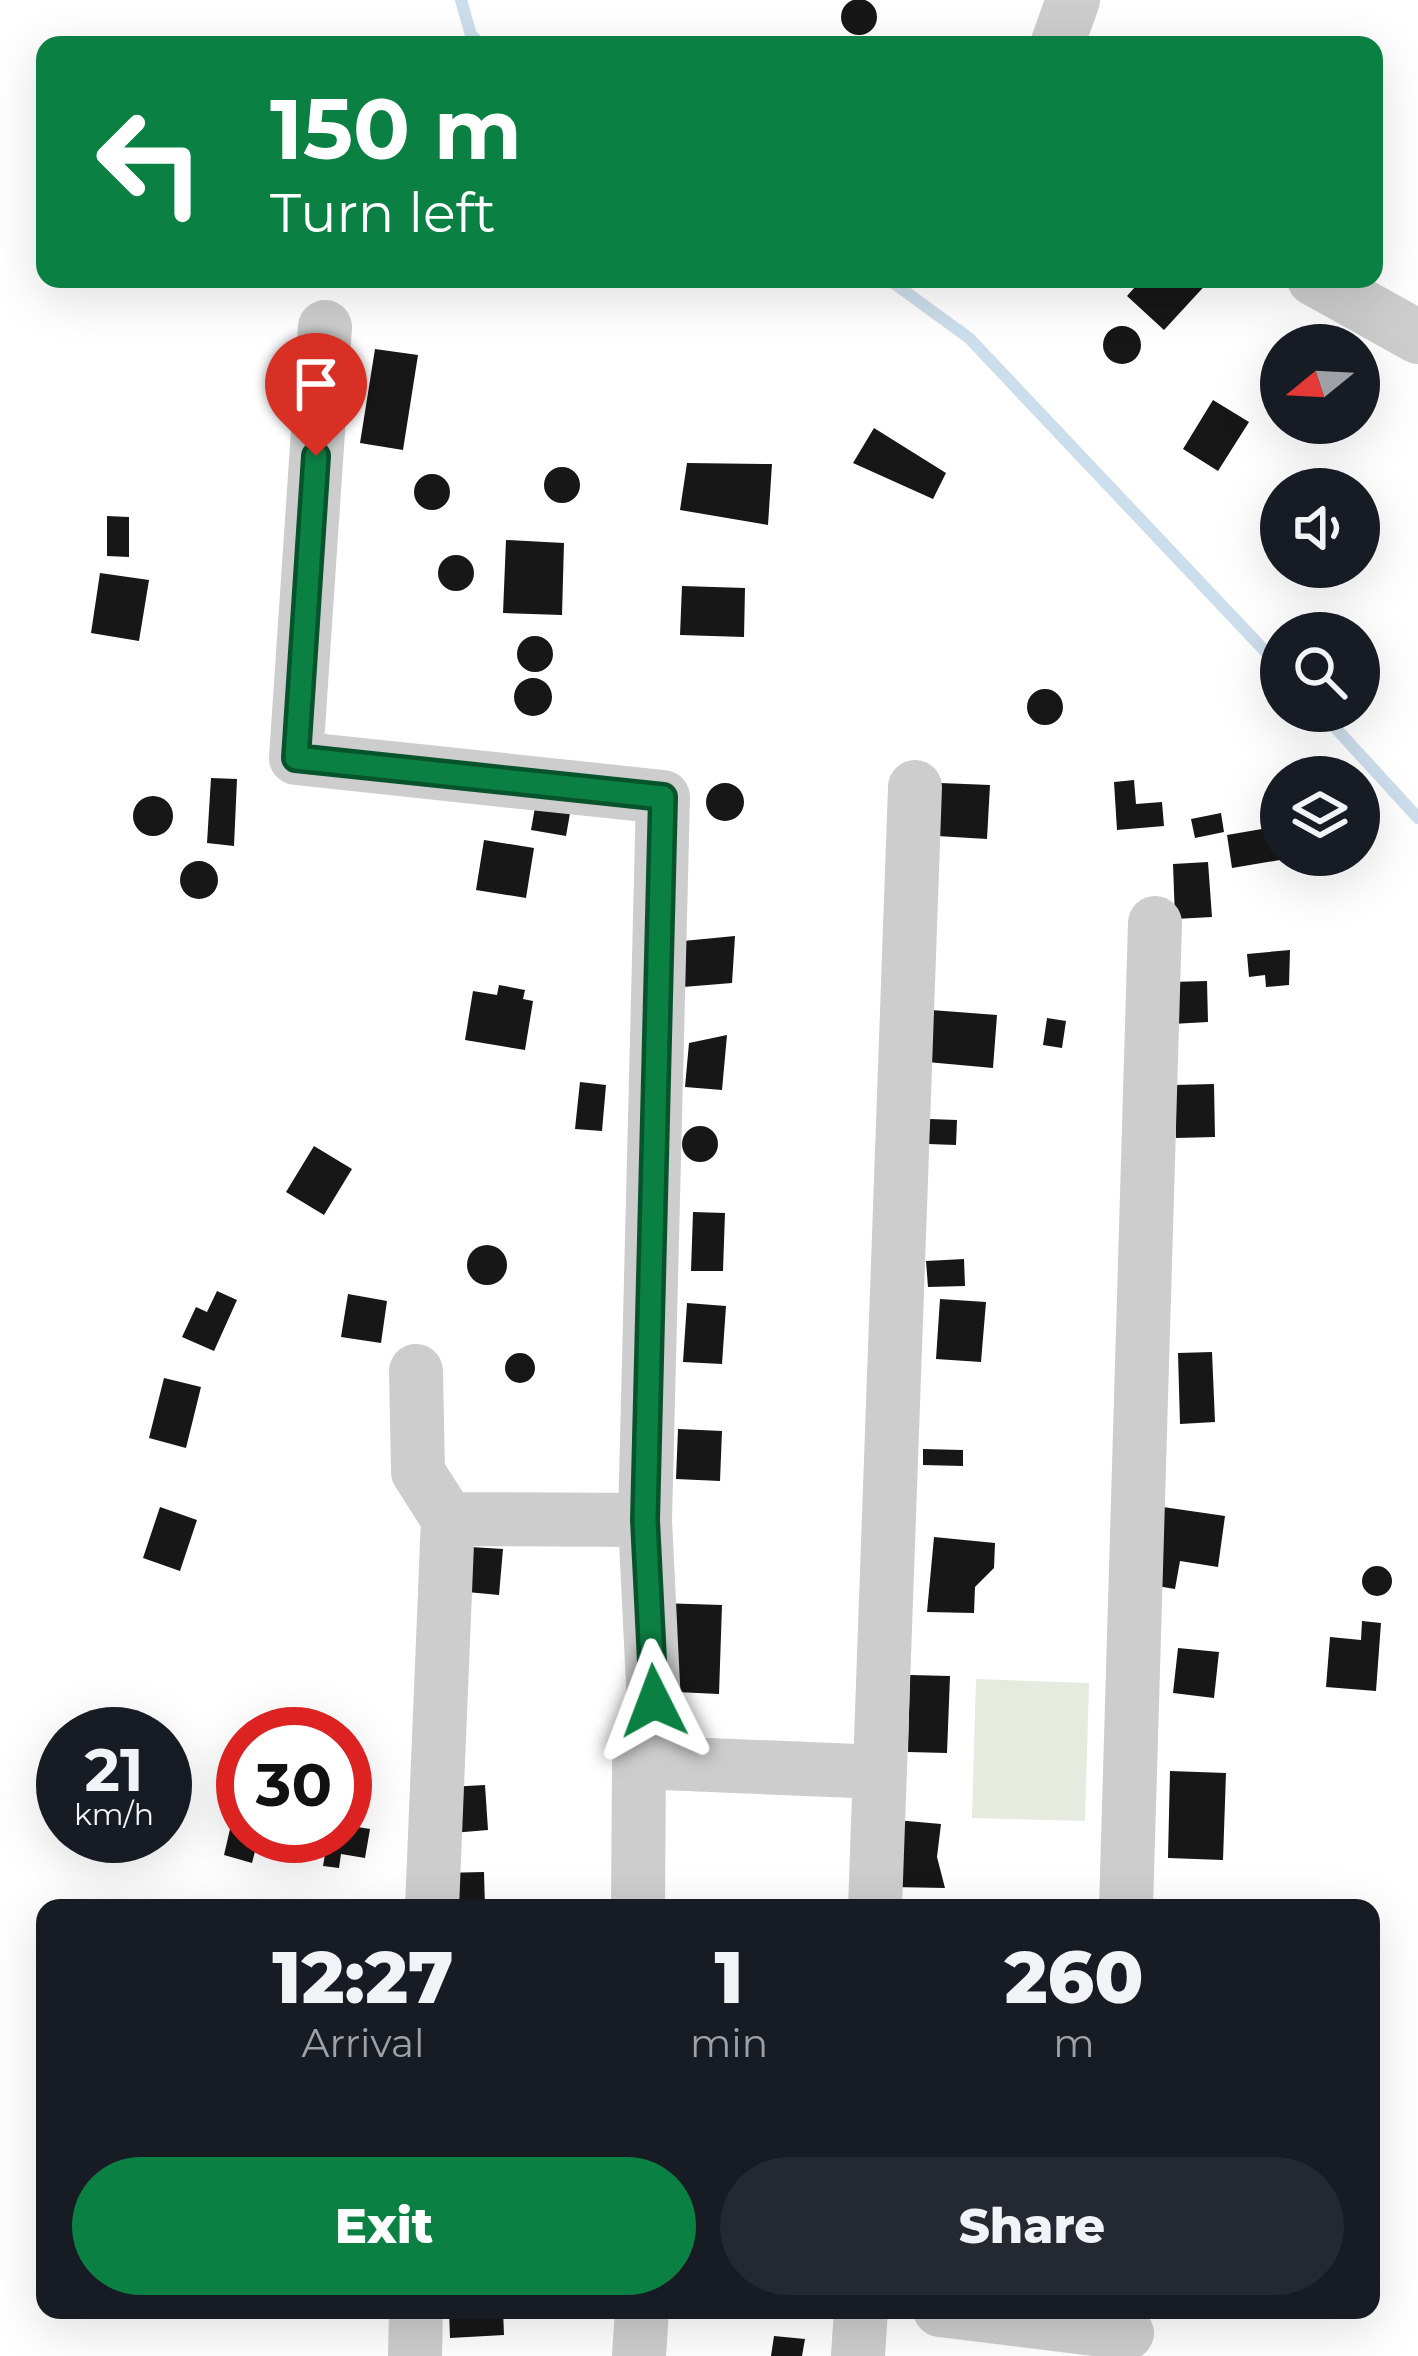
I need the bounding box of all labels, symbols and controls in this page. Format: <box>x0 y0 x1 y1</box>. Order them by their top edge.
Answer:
text: 150 m <box>270 78 522 180</box>
icon: left <box>72 84 228 240</box>
text: Turn left <box>270 180 496 246</box>
north arrow <box>1260 324 1380 444</box>
map controls <box>1260 324 1380 876</box>
pin <box>265 333 367 456</box>
icon: arrive <box>283 351 349 417</box>
button: sound <box>1260 468 1380 588</box>
button: search <box>1260 612 1380 732</box>
button: layers <box>1260 756 1380 876</box>
position arrow <box>591 1638 717 1764</box>
speed limit sign: 30 <box>216 1707 372 1863</box>
text: 21 <box>85 1733 143 1806</box>
text: km/h <box>74 1796 154 1833</box>
text: 12:27 <box>272 1933 454 2021</box>
text: 1 <box>714 1933 744 2021</box>
text: 260 <box>1004 1933 1144 2021</box>
text: Arrival <box>301 2019 424 2067</box>
text: min <box>690 2019 768 2067</box>
text: m <box>1053 2019 1095 2067</box>
button: Exit <box>72 2157 696 2295</box>
button: Share <box>720 2157 1344 2295</box>

